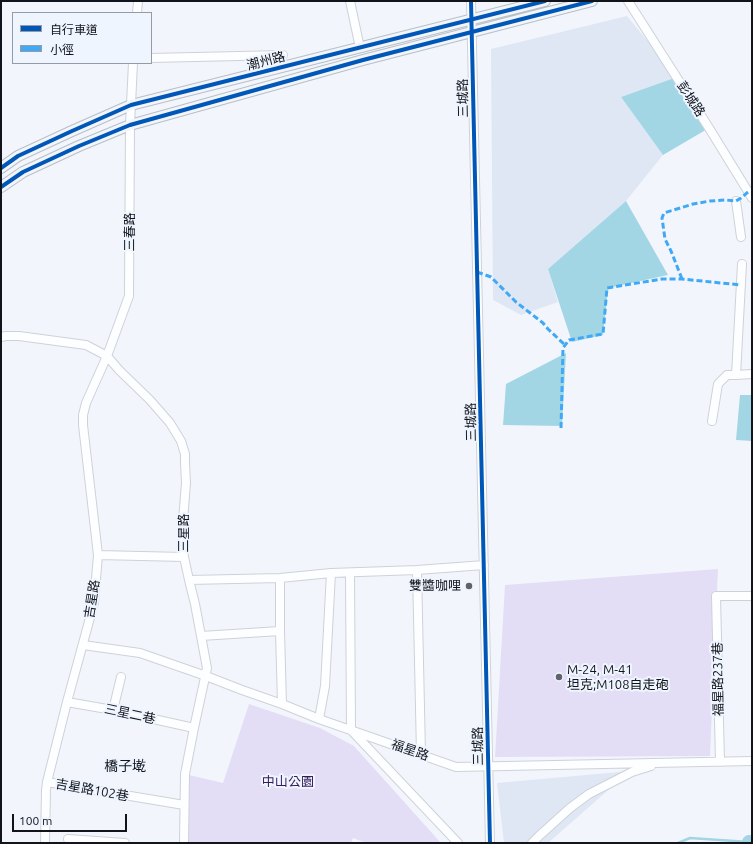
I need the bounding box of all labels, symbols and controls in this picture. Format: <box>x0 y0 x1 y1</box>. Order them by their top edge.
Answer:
legend <box>12 12 152 64</box>
text: 自行車道 <box>50 23 98 36</box>
text: 小徑 <box>50 43 74 56</box>
street label: 潮州路 <box>245 49 287 73</box>
street label: 三城路 <box>455 78 471 118</box>
street label: 彭城路 <box>674 78 708 120</box>
street label: 三春路 <box>122 213 138 251</box>
street label: 三城路 <box>463 402 479 442</box>
street label: 三星路 <box>176 514 192 552</box>
place label: 雙醬咖哩 <box>409 578 461 594</box>
street label: 吉星路 <box>81 579 103 619</box>
marker: 雙醬咖哩 <box>464 581 474 591</box>
street label: 福星路237巷 <box>710 642 726 716</box>
place label: M-24, M-41 坦克;M108自走砲 <box>567 662 668 693</box>
marker: M-24, M-41 坦克;M108自走砲 <box>554 672 564 682</box>
street label: 三星二巷 <box>103 701 157 727</box>
street label: 三城路 <box>470 726 486 766</box>
street label: 福星路 <box>389 736 431 764</box>
district label: 橋子墘 <box>104 758 146 774</box>
park label: 中山公園 <box>262 774 314 790</box>
street label: 吉星路102巷 <box>54 776 130 804</box>
scale bar <box>14 806 129 832</box>
text: 100 m <box>19 814 52 827</box>

